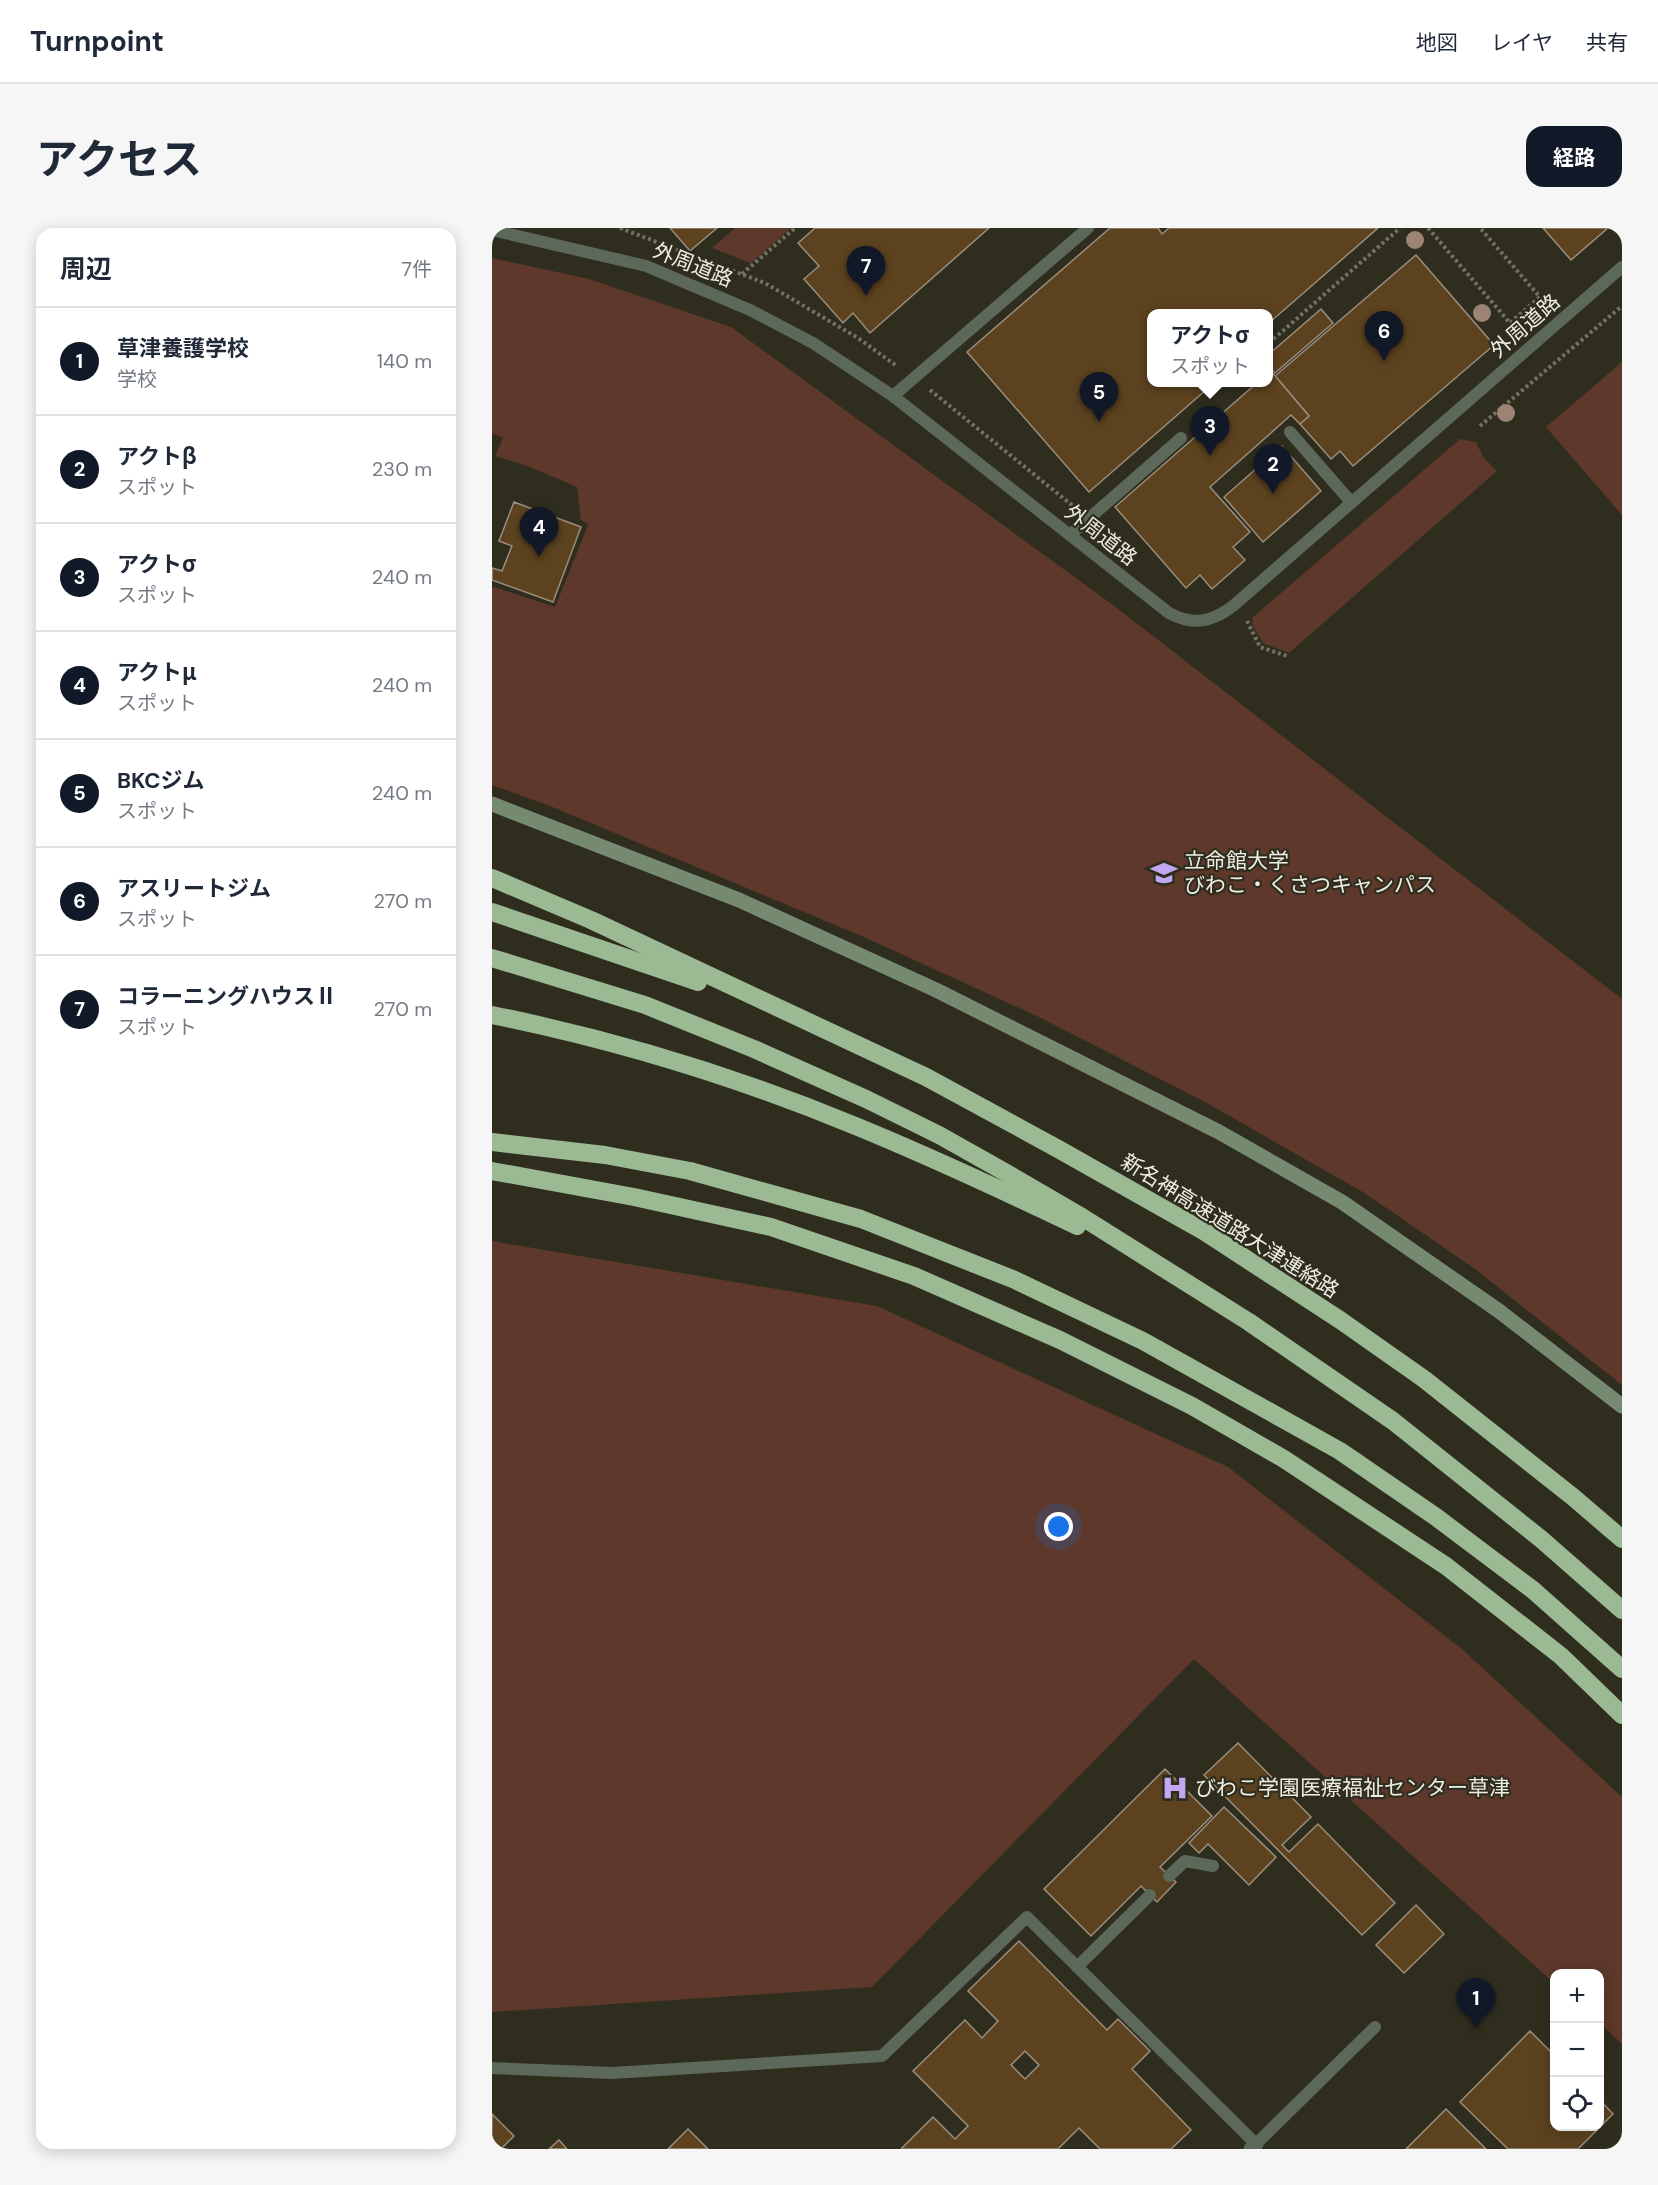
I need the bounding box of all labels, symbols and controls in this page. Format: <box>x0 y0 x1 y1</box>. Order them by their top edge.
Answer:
text: Turnpoint <box>30 23 164 60</box>
text: 地図 <box>1416 29 1458 57</box>
text: レイヤ <box>1491 29 1553 57</box>
text: 共有 <box>1586 29 1628 57</box>
button: 経路 <box>1526 126 1622 187</box>
text: アクセス <box>36 132 202 187</box>
street label: 外周道路 <box>649 236 737 294</box>
pin: 7 <box>846 247 886 296</box>
text: 周辺 <box>60 252 112 286</box>
text: 7件 <box>401 256 432 282</box>
street label: 外周道路 <box>1484 288 1566 364</box>
popup <box>1147 309 1273 387</box>
pin: 6 <box>1364 312 1404 361</box>
text: アクトσ <box>1170 321 1249 350</box>
text: 草津養護学校 <box>117 334 249 363</box>
text: 1 <box>76 348 83 374</box>
text: 140 m <box>377 348 432 374</box>
text: スポット <box>1170 353 1250 379</box>
text: 学校 <box>117 366 157 392</box>
pin: 5 <box>1080 372 1118 422</box>
pin: 3 <box>1190 406 1230 456</box>
text: アクトβ <box>117 442 197 471</box>
pin: 2 <box>1254 444 1292 494</box>
text: 2 <box>74 456 85 482</box>
text: 230 m <box>372 456 432 482</box>
text: スポット <box>117 474 197 500</box>
street label: 外周道路 <box>1059 498 1143 572</box>
pin: 4 <box>520 508 558 557</box>
text: アクトσ <box>117 550 196 579</box>
text: 3 <box>73 564 86 590</box>
text: 240 m <box>372 564 432 590</box>
text: スポット <box>117 582 197 608</box>
text: アクトμ <box>117 658 197 687</box>
text: 4 <box>73 672 86 698</box>
text: 240 m <box>372 672 432 698</box>
text: スポット <box>117 690 197 716</box>
text: BKCジム <box>117 766 205 795</box>
text: 5 <box>73 780 86 806</box>
text: 240 m <box>372 780 432 806</box>
text: スポット <box>117 798 197 824</box>
place label: 立命館大学 びわこ・くさつキャンパス <box>1184 847 1436 899</box>
school or university icon: 立命館大学 びわこ・くさつキャンパス <box>1149 858 1179 888</box>
text: アスリートジム <box>117 874 271 903</box>
text: 6 <box>73 888 86 914</box>
text: 270 m <box>374 888 432 914</box>
text: スポット <box>117 906 197 932</box>
text: コラーニングハウスⅡ <box>117 982 337 1011</box>
text: 7 <box>74 996 85 1022</box>
text: 270 m <box>374 996 432 1022</box>
text: スポット <box>117 1014 197 1040</box>
street label: 新名神高速道路大津連絡路 <box>1116 1147 1344 1305</box>
your location <box>1044 1512 1073 1541</box>
hospital icon: びわこ学園医療福祉センター草津 <box>1160 1773 1190 1803</box>
place label: びわこ学園医療福祉センター草津 <box>1195 1774 1510 1802</box>
map controls <box>1550 1969 1604 2131</box>
button: + <box>1550 1969 1604 2023</box>
pin: 1 <box>1456 1978 1496 2028</box>
button: − <box>1550 2023 1604 2077</box>
button: locate <box>1550 2077 1604 2131</box>

